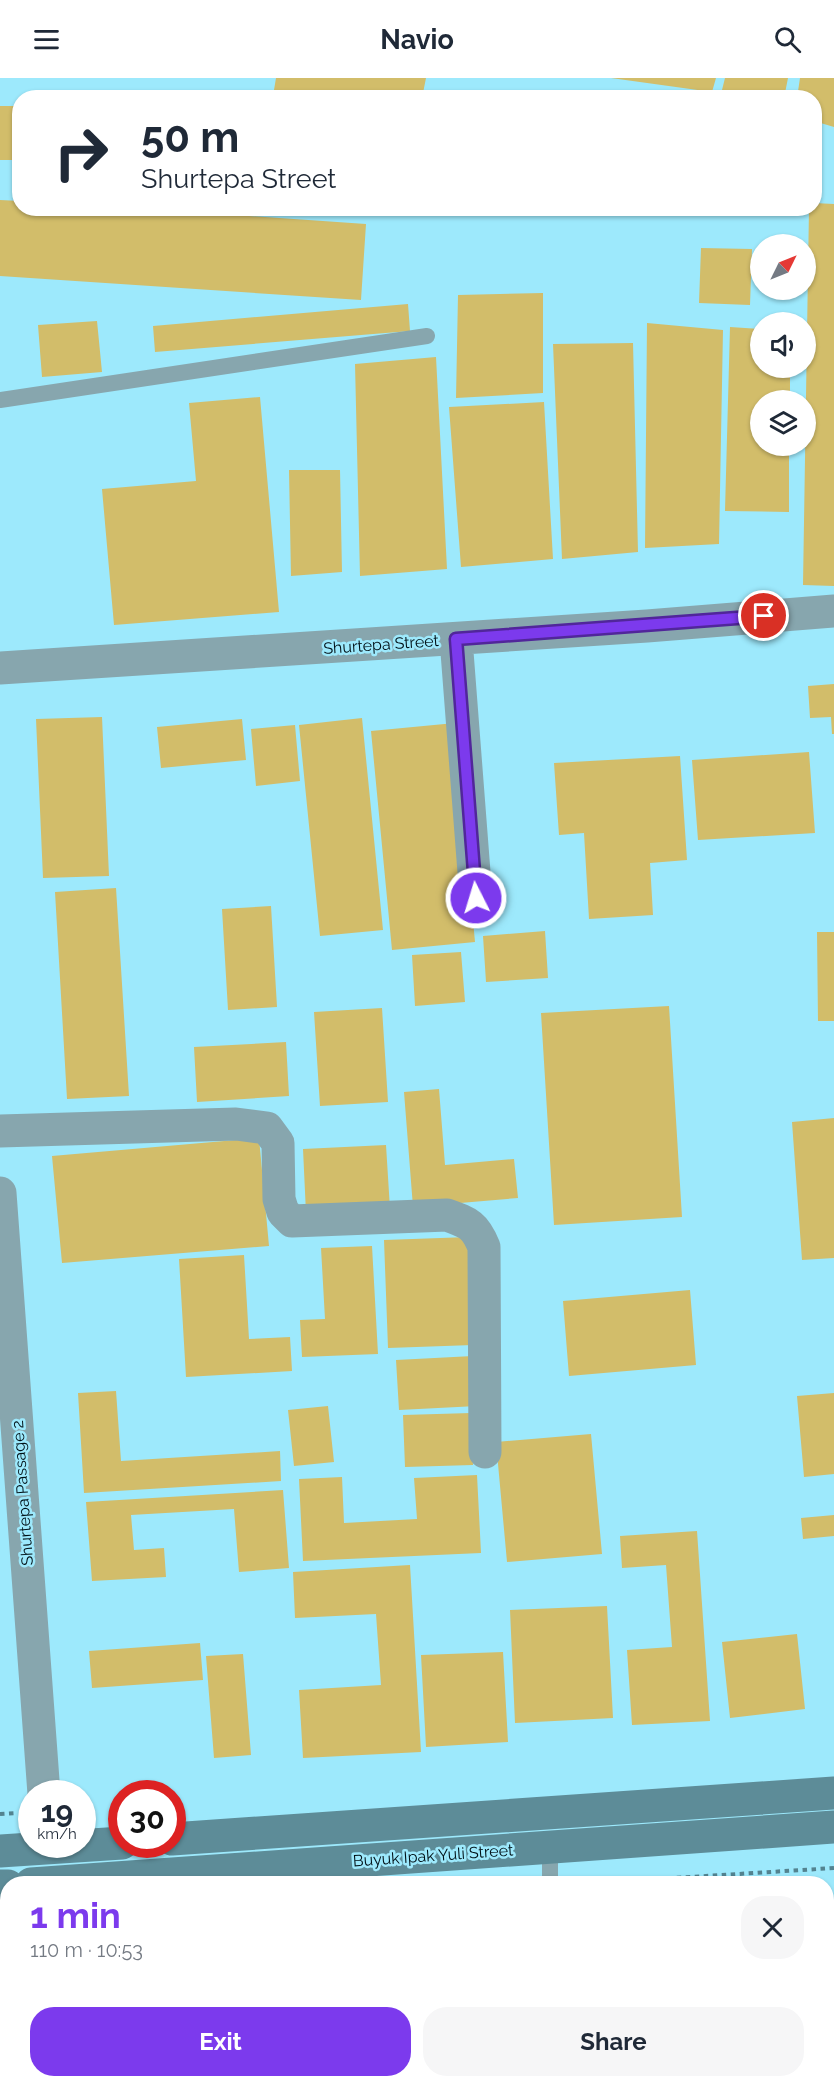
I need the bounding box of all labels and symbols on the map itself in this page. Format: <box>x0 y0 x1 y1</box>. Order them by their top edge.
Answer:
north arrow <box>750 234 816 300</box>
pin <box>738 590 789 641</box>
street label: Shurtepa Street <box>323 631 440 658</box>
position arrow <box>444 866 508 930</box>
street label: Shurtepa Passage 2 <box>8 1420 37 1566</box>
speed limit sign: 30 <box>108 1780 186 1858</box>
street label: Buyuk Ipak Yuli Street <box>352 1840 514 1871</box>

